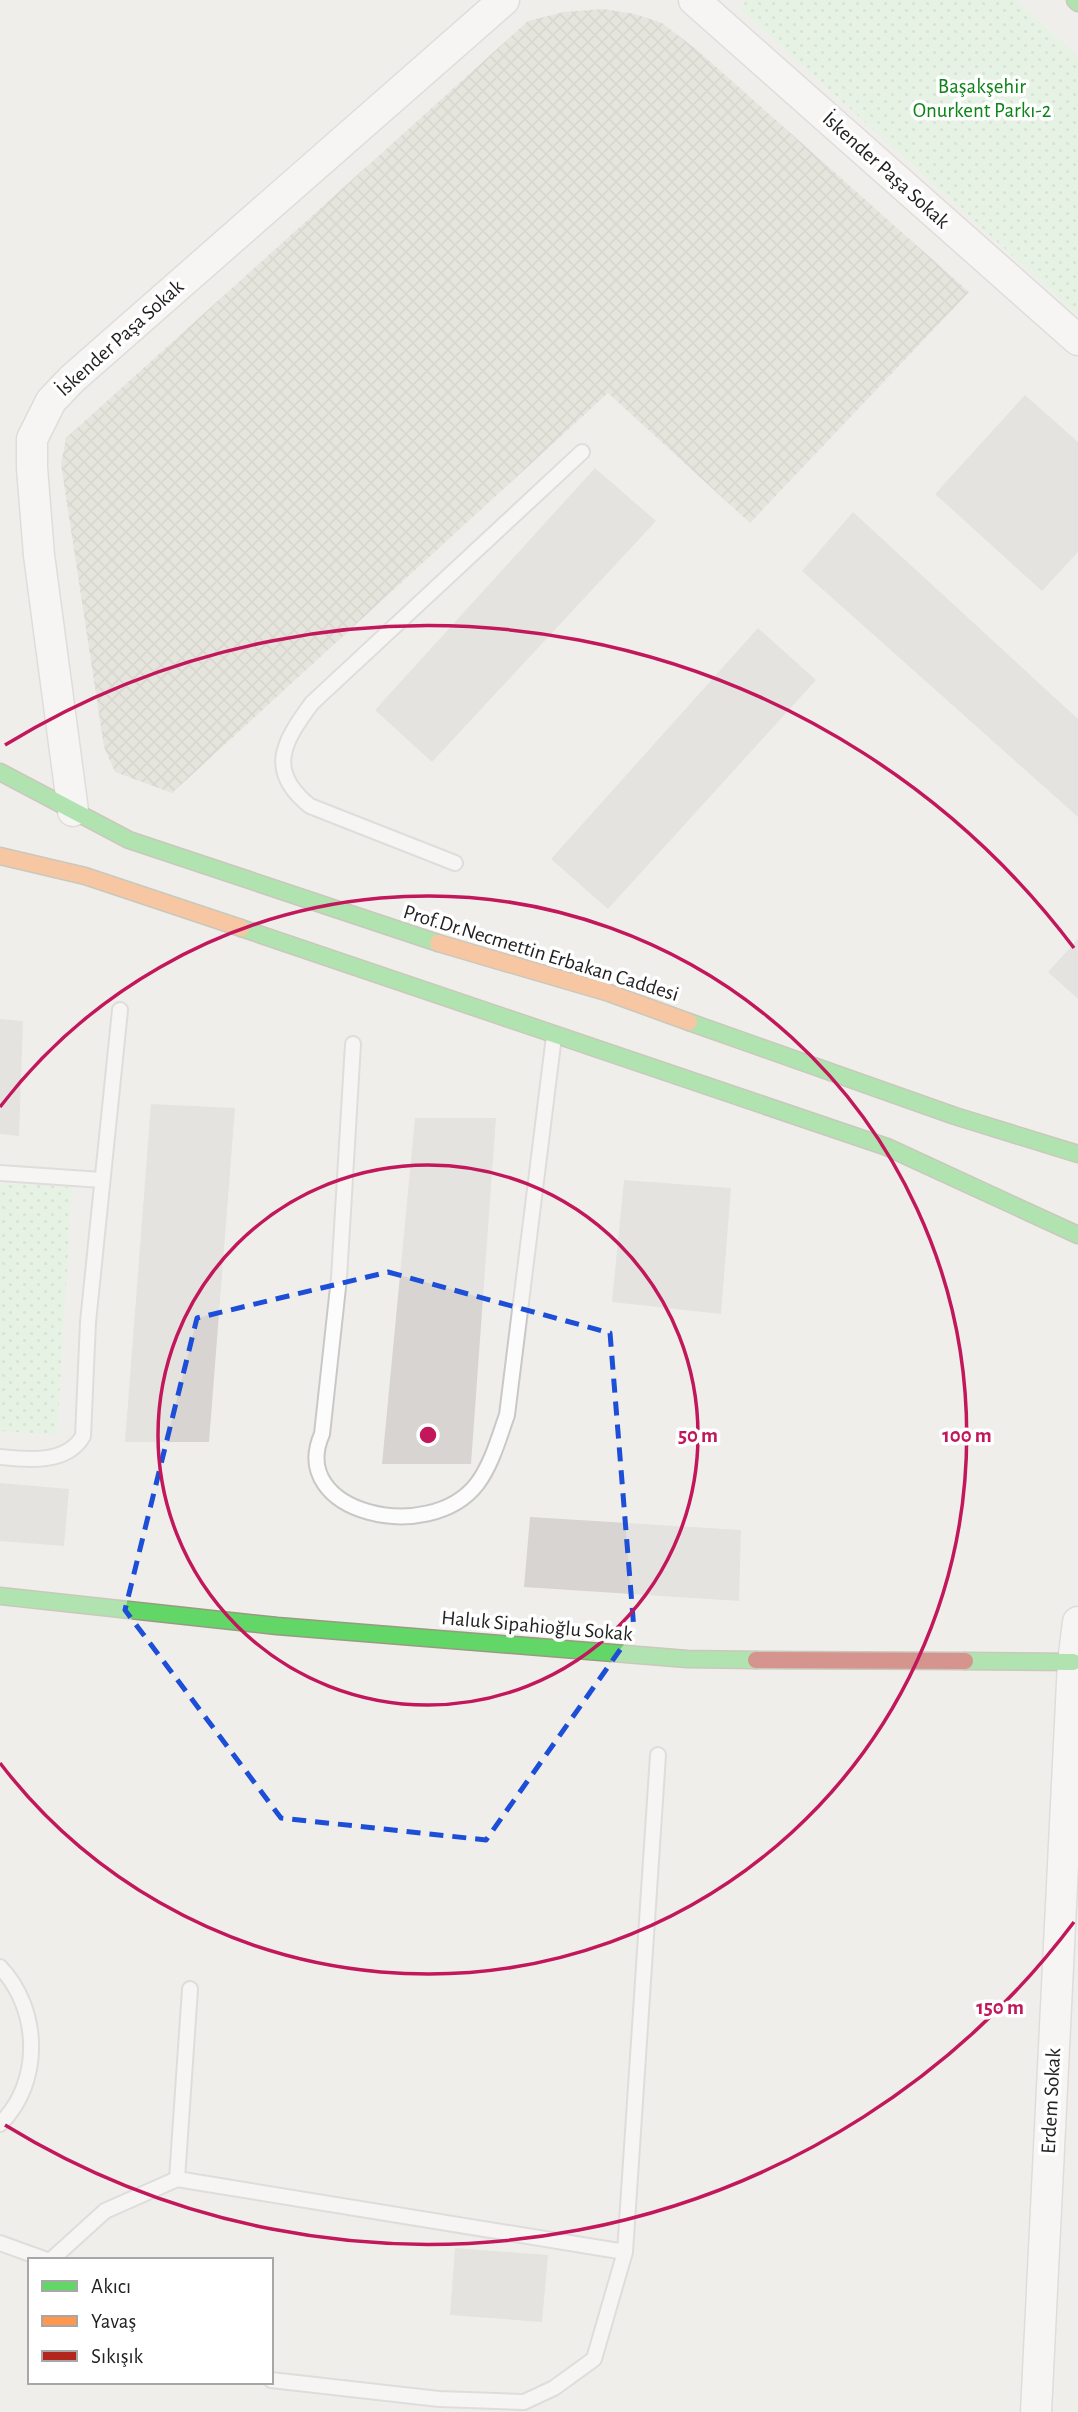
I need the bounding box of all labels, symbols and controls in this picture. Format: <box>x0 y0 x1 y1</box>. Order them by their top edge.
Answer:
park label: Başakşehir Onurkent Parkı-2 <box>913 76 1051 121</box>
street label: İskender Paşa Sokak <box>818 107 954 233</box>
street label: İskender Paşa Sokak <box>52 275 188 400</box>
street label: Prof.Dr.Necmettin Erbakan Caddesi <box>401 901 681 1005</box>
centre of rings <box>416 1423 440 1447</box>
text: 50 m <box>678 1425 718 1446</box>
text: 100 m <box>942 1425 992 1446</box>
street label: Haluk Sipahioğlu Sokak <box>440 1607 634 1645</box>
text: 150 m <box>976 1997 1024 2018</box>
street label: Erdem Sokak <box>1038 2047 1064 2154</box>
legend <box>28 2258 273 2384</box>
text: Akıcı <box>91 2276 131 2297</box>
text: Yavaş <box>91 2311 136 2332</box>
text: Sıkışık <box>91 2346 144 2367</box>

